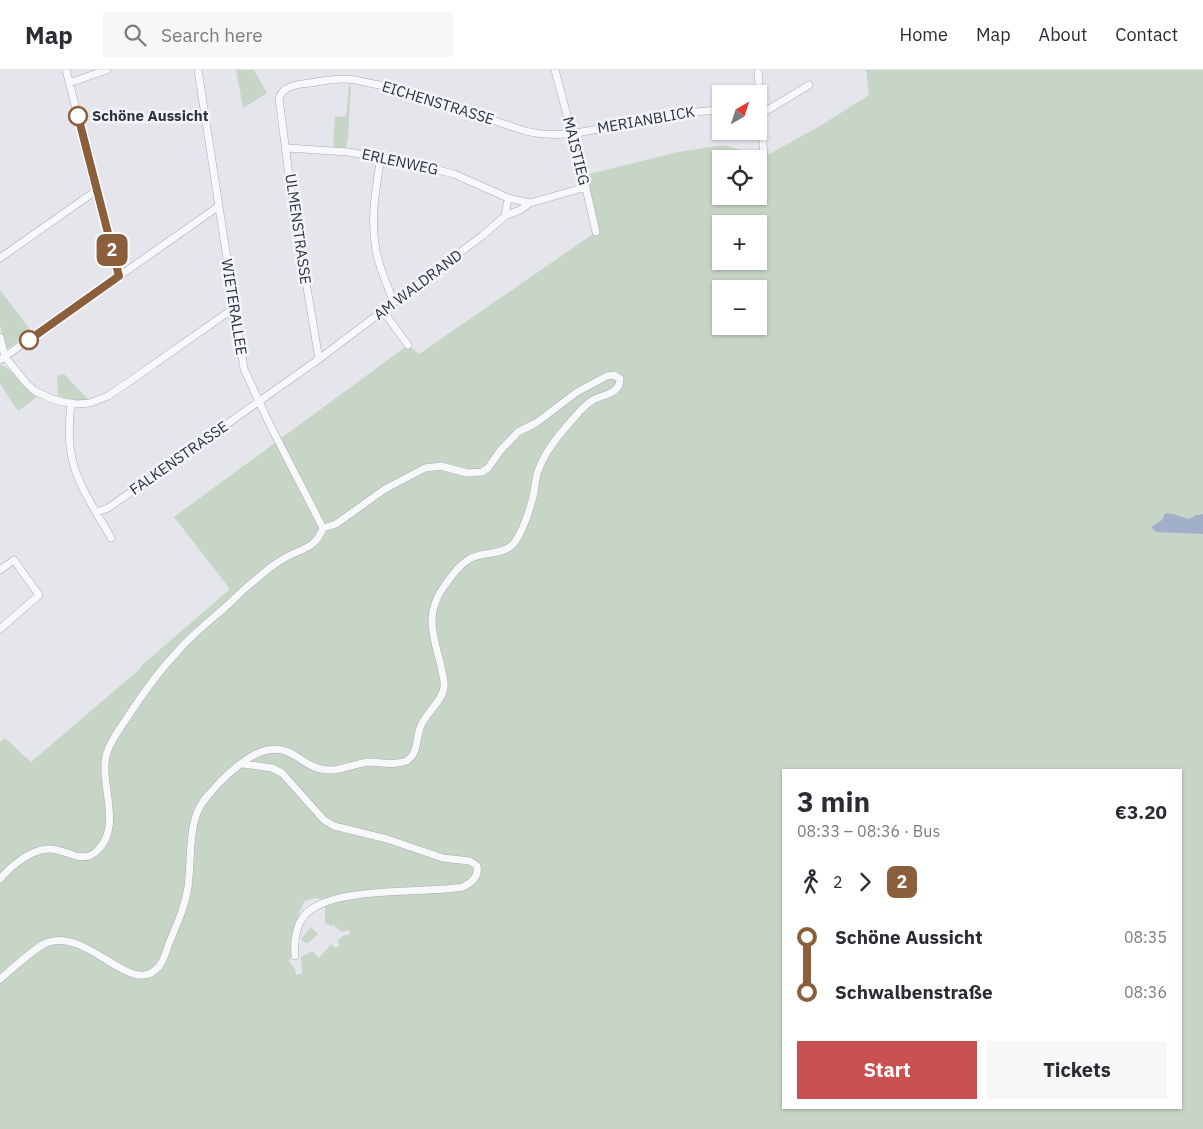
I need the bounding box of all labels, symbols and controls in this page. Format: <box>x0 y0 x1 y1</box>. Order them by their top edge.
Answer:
search box <box>103 12 453 57</box>
text: Map <box>25 19 73 51</box>
icon: search <box>121 21 149 49</box>
text: Search here <box>161 23 263 47</box>
text: Home <box>900 23 948 46</box>
text: Map <box>976 23 1011 46</box>
text: About <box>1039 23 1087 46</box>
text: Contact <box>1115 23 1178 46</box>
street label: EICHENSTRASSE <box>380 76 497 129</box>
north arrow <box>712 85 768 140</box>
map controls <box>712 85 767 335</box>
street label: MERIANBLICK <box>596 101 697 137</box>
marker: Schöne Aussicht <box>68 106 88 126</box>
place label: Schöne Aussicht <box>92 106 209 125</box>
street label: MAISTIEG <box>559 115 594 187</box>
street label: ERLENWEG <box>360 144 440 179</box>
button: locate <box>712 150 767 205</box>
street label: ULMENSTRASSE <box>281 172 316 285</box>
button: + <box>712 215 767 270</box>
line badge: 2 <box>96 234 128 266</box>
text: 2 <box>107 238 117 261</box>
street label: AM WALDRAND <box>370 245 466 324</box>
street label: WIETERALLEE <box>218 257 251 356</box>
button: − <box>712 280 767 335</box>
unlabelled marker <box>19 330 39 350</box>
street label: FALKENSTRASSE <box>126 417 232 499</box>
text: 3 min <box>797 783 870 820</box>
text: €3.20 <box>1115 800 1167 824</box>
text: 08:33 – 08:36 · Bus <box>797 821 940 841</box>
icon: walk <box>797 868 825 896</box>
icon: forward <box>851 868 879 896</box>
text: 2 <box>897 870 907 893</box>
text: 2 <box>833 872 843 892</box>
text: Schöne Aussicht <box>835 925 982 949</box>
text: 08:35 <box>1124 927 1167 947</box>
text: Schwalbenstraße <box>835 980 993 1004</box>
text: 08:36 <box>1124 982 1167 1002</box>
button: Start <box>797 1041 977 1099</box>
button: Tickets <box>987 1041 1167 1099</box>

